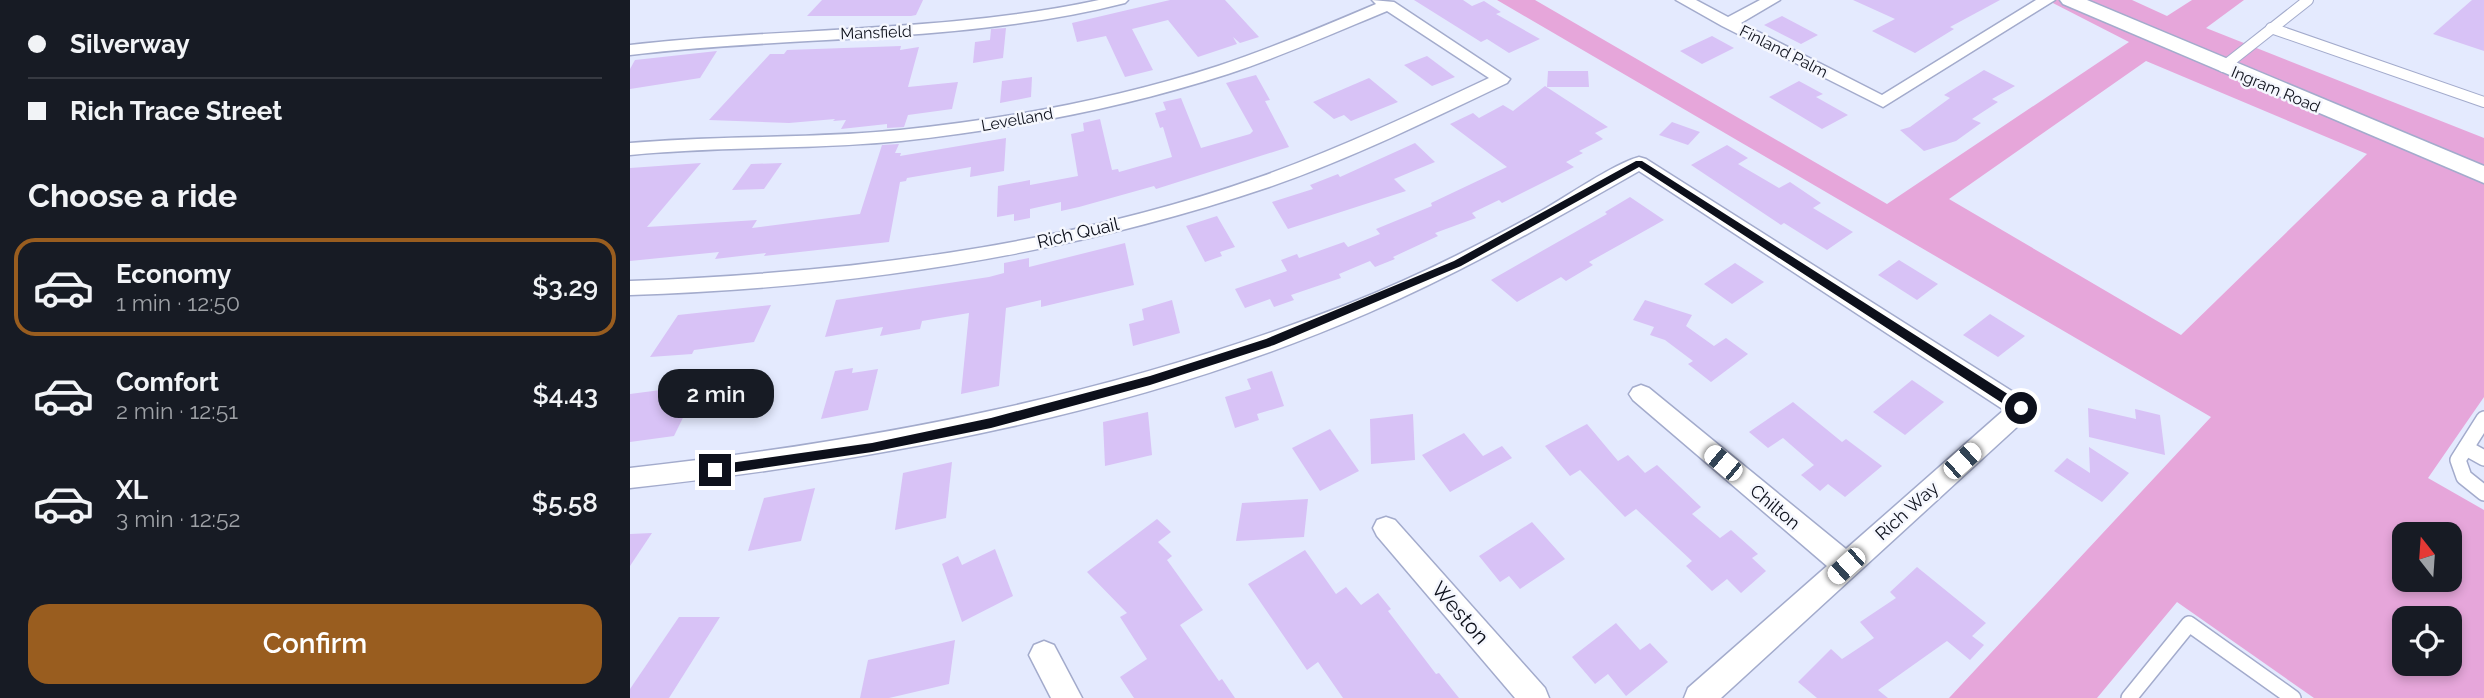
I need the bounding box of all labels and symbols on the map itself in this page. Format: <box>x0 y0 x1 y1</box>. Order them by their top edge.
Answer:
street label: Finland Palm <box>1737 21 1831 82</box>
street label: Mansfield <box>840 22 912 43</box>
street label: Ingram Road <box>2229 62 2323 117</box>
street label: Levelland <box>980 104 1055 135</box>
street label: Rich Quail <box>1035 213 1121 252</box>
callout: 2 min <box>657 368 773 418</box>
route start <box>2005 392 2037 424</box>
car <box>1940 439 1985 483</box>
car <box>1701 441 1746 485</box>
route end <box>699 454 731 486</box>
street label: Rich Way <box>1871 477 1943 544</box>
street label: Chilton <box>1746 480 1805 534</box>
north arrow <box>2392 522 2462 592</box>
car <box>1824 544 1869 588</box>
street label: Weston <box>1426 576 1494 649</box>

